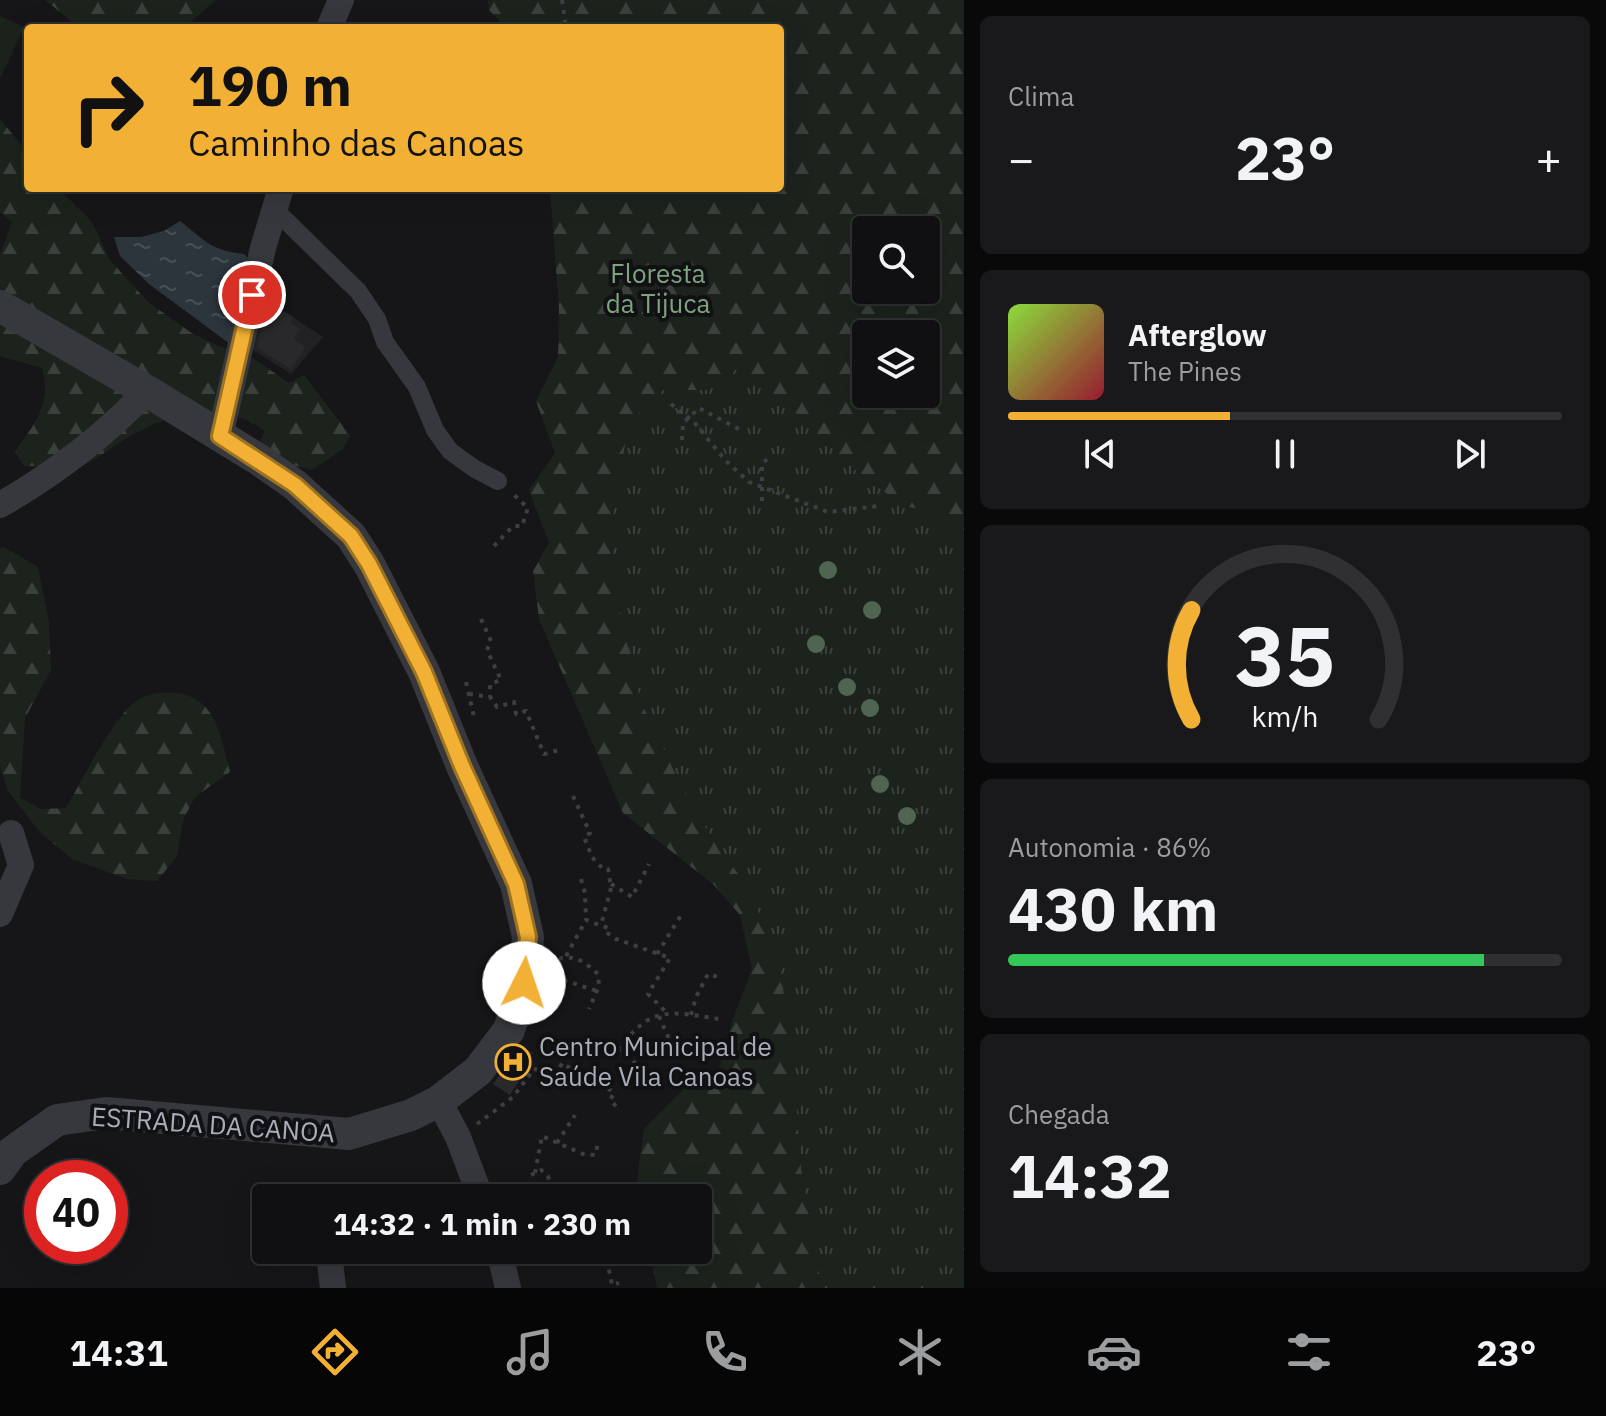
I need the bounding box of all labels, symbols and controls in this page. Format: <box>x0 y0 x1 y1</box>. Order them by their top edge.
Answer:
text: 190 m <box>188 49 352 121</box>
icon: right <box>56 56 160 160</box>
text: Clima <box>1008 79 1074 113</box>
text: 23° <box>1235 118 1335 197</box>
text: Caminho das Canoas <box>188 119 525 166</box>
text: − <box>1008 130 1034 187</box>
text: + <box>1536 130 1562 187</box>
map controls <box>852 216 940 408</box>
button: search <box>852 216 940 304</box>
park label: Floresta da Tijuca <box>606 256 710 320</box>
pin <box>218 261 286 329</box>
icon: arrive <box>230 273 274 317</box>
text: Afterglow <box>1128 315 1267 354</box>
button: layers <box>852 320 940 408</box>
text: The Pines <box>1128 354 1242 388</box>
icon: previous <box>1078 432 1122 476</box>
icon: pause <box>1263 432 1307 476</box>
icon: next <box>1448 432 1492 476</box>
text: 35 <box>1235 601 1335 709</box>
text: km/h <box>1251 698 1319 735</box>
text: Autonomia · 86% <box>1008 830 1211 864</box>
text: 430 km <box>1008 869 1218 948</box>
position arrow <box>482 941 566 1025</box>
place label: Centro Municipal de Saúde Vila Canoas <box>539 1029 772 1093</box>
hospital icon: Centro Municipal de Saúde Vila Canoas <box>494 1043 532 1081</box>
text: Chegada <box>1008 1097 1110 1131</box>
street label: ESTRADA DA CANOA <box>90 1099 336 1149</box>
text: 14:32 <box>1008 1136 1172 1215</box>
speed limit sign: 40 <box>24 1160 128 1264</box>
text: 14:32 · 1 min · 230 m <box>333 1204 631 1243</box>
icon: directions <box>307 1324 363 1380</box>
icon: music <box>502 1324 558 1380</box>
icon: phone <box>697 1324 753 1380</box>
icon: climate <box>892 1324 948 1380</box>
icon: car <box>1086 1324 1142 1380</box>
icon: filters <box>1281 1324 1337 1380</box>
text: 14:31 <box>69 1329 168 1376</box>
text: 23° <box>1476 1329 1536 1376</box>

